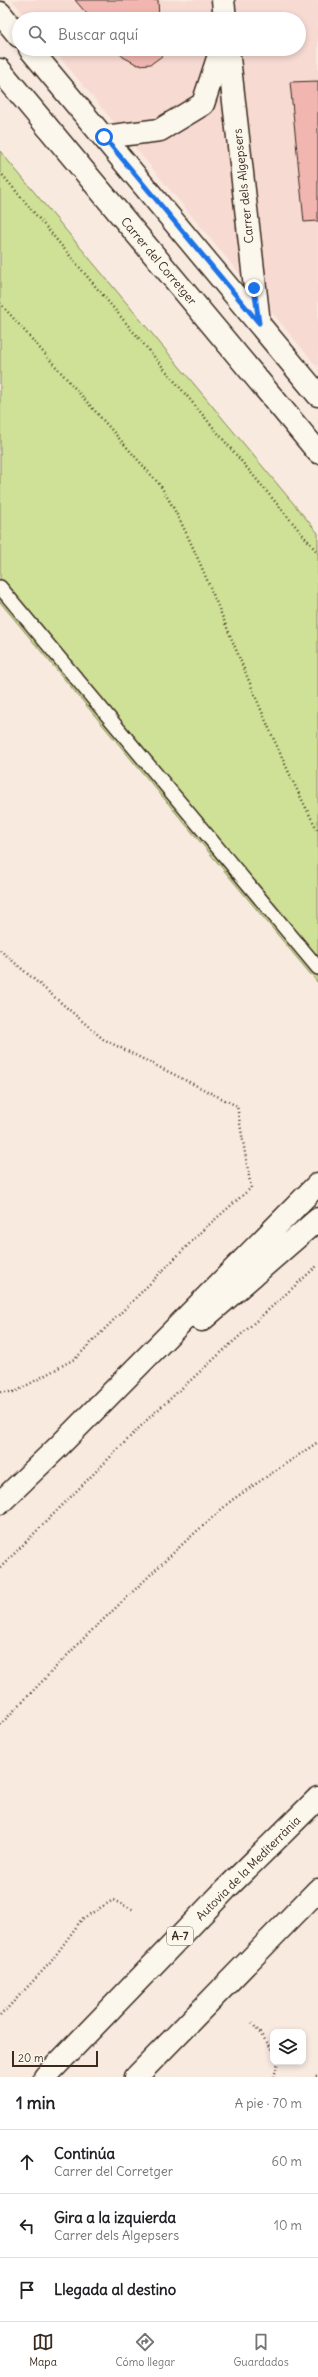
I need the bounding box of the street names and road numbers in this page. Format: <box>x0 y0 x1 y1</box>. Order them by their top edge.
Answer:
street label: Carrer dels Algepsers <box>230 128 256 244</box>
street label: Carrer del Corretger <box>118 214 200 308</box>
street label: Autovia de la Mediterrània <box>193 1813 303 1923</box>
road number: A-7 <box>167 1927 193 1945</box>

